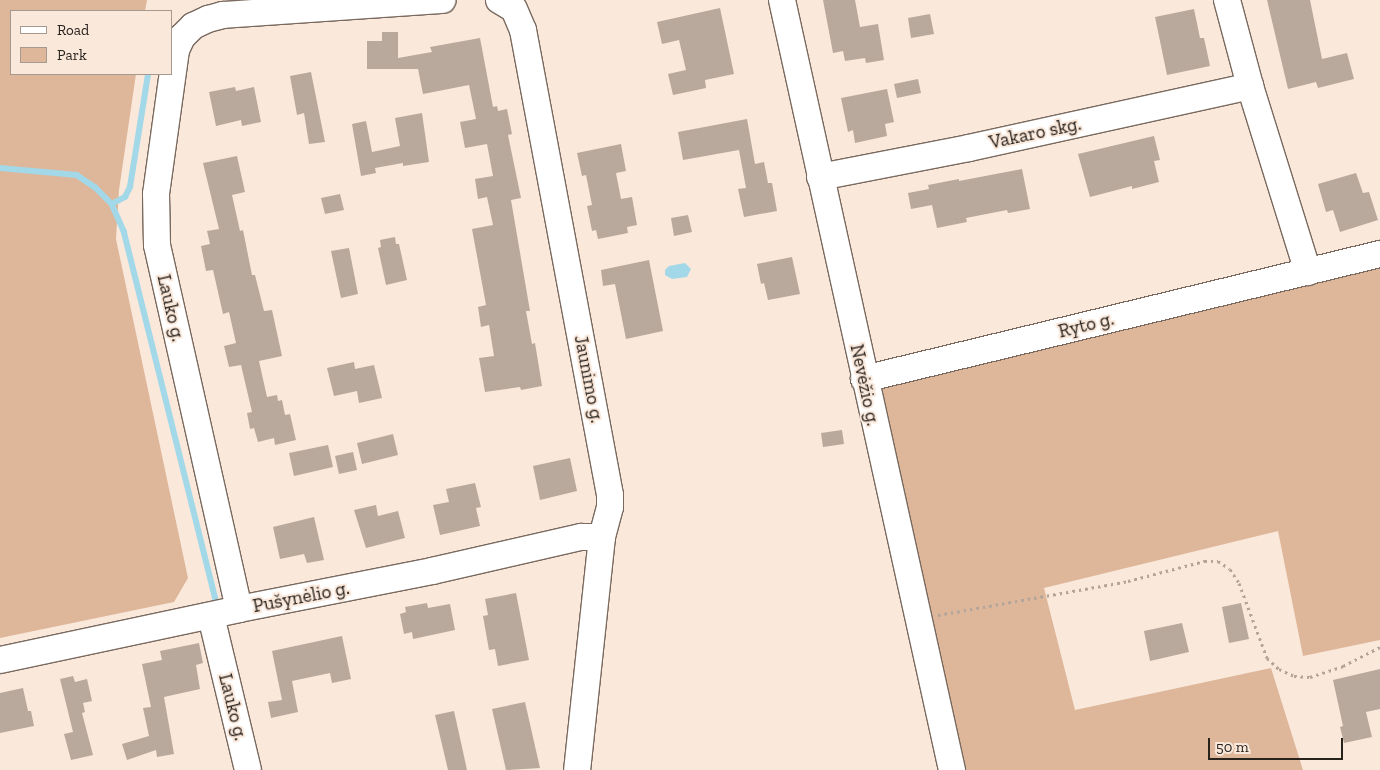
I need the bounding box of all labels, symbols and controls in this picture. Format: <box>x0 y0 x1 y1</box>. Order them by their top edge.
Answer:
legend <box>10 10 172 75</box>
text: Road <box>57 21 89 39</box>
text: Park <box>57 46 87 64</box>
street label: Vakaro skg. <box>987 112 1083 154</box>
street label: Lauko g. <box>152 272 190 344</box>
street label: Ryto g. <box>1056 307 1116 343</box>
street label: Jaunimo g. <box>569 333 609 425</box>
street label: Nevėžio g. <box>845 342 885 428</box>
street label: Pušynėlio g. <box>251 576 351 618</box>
street label: Lauko g. <box>214 671 252 743</box>
scale bar <box>1210 728 1345 760</box>
text: 50 m <box>1216 738 1249 756</box>

